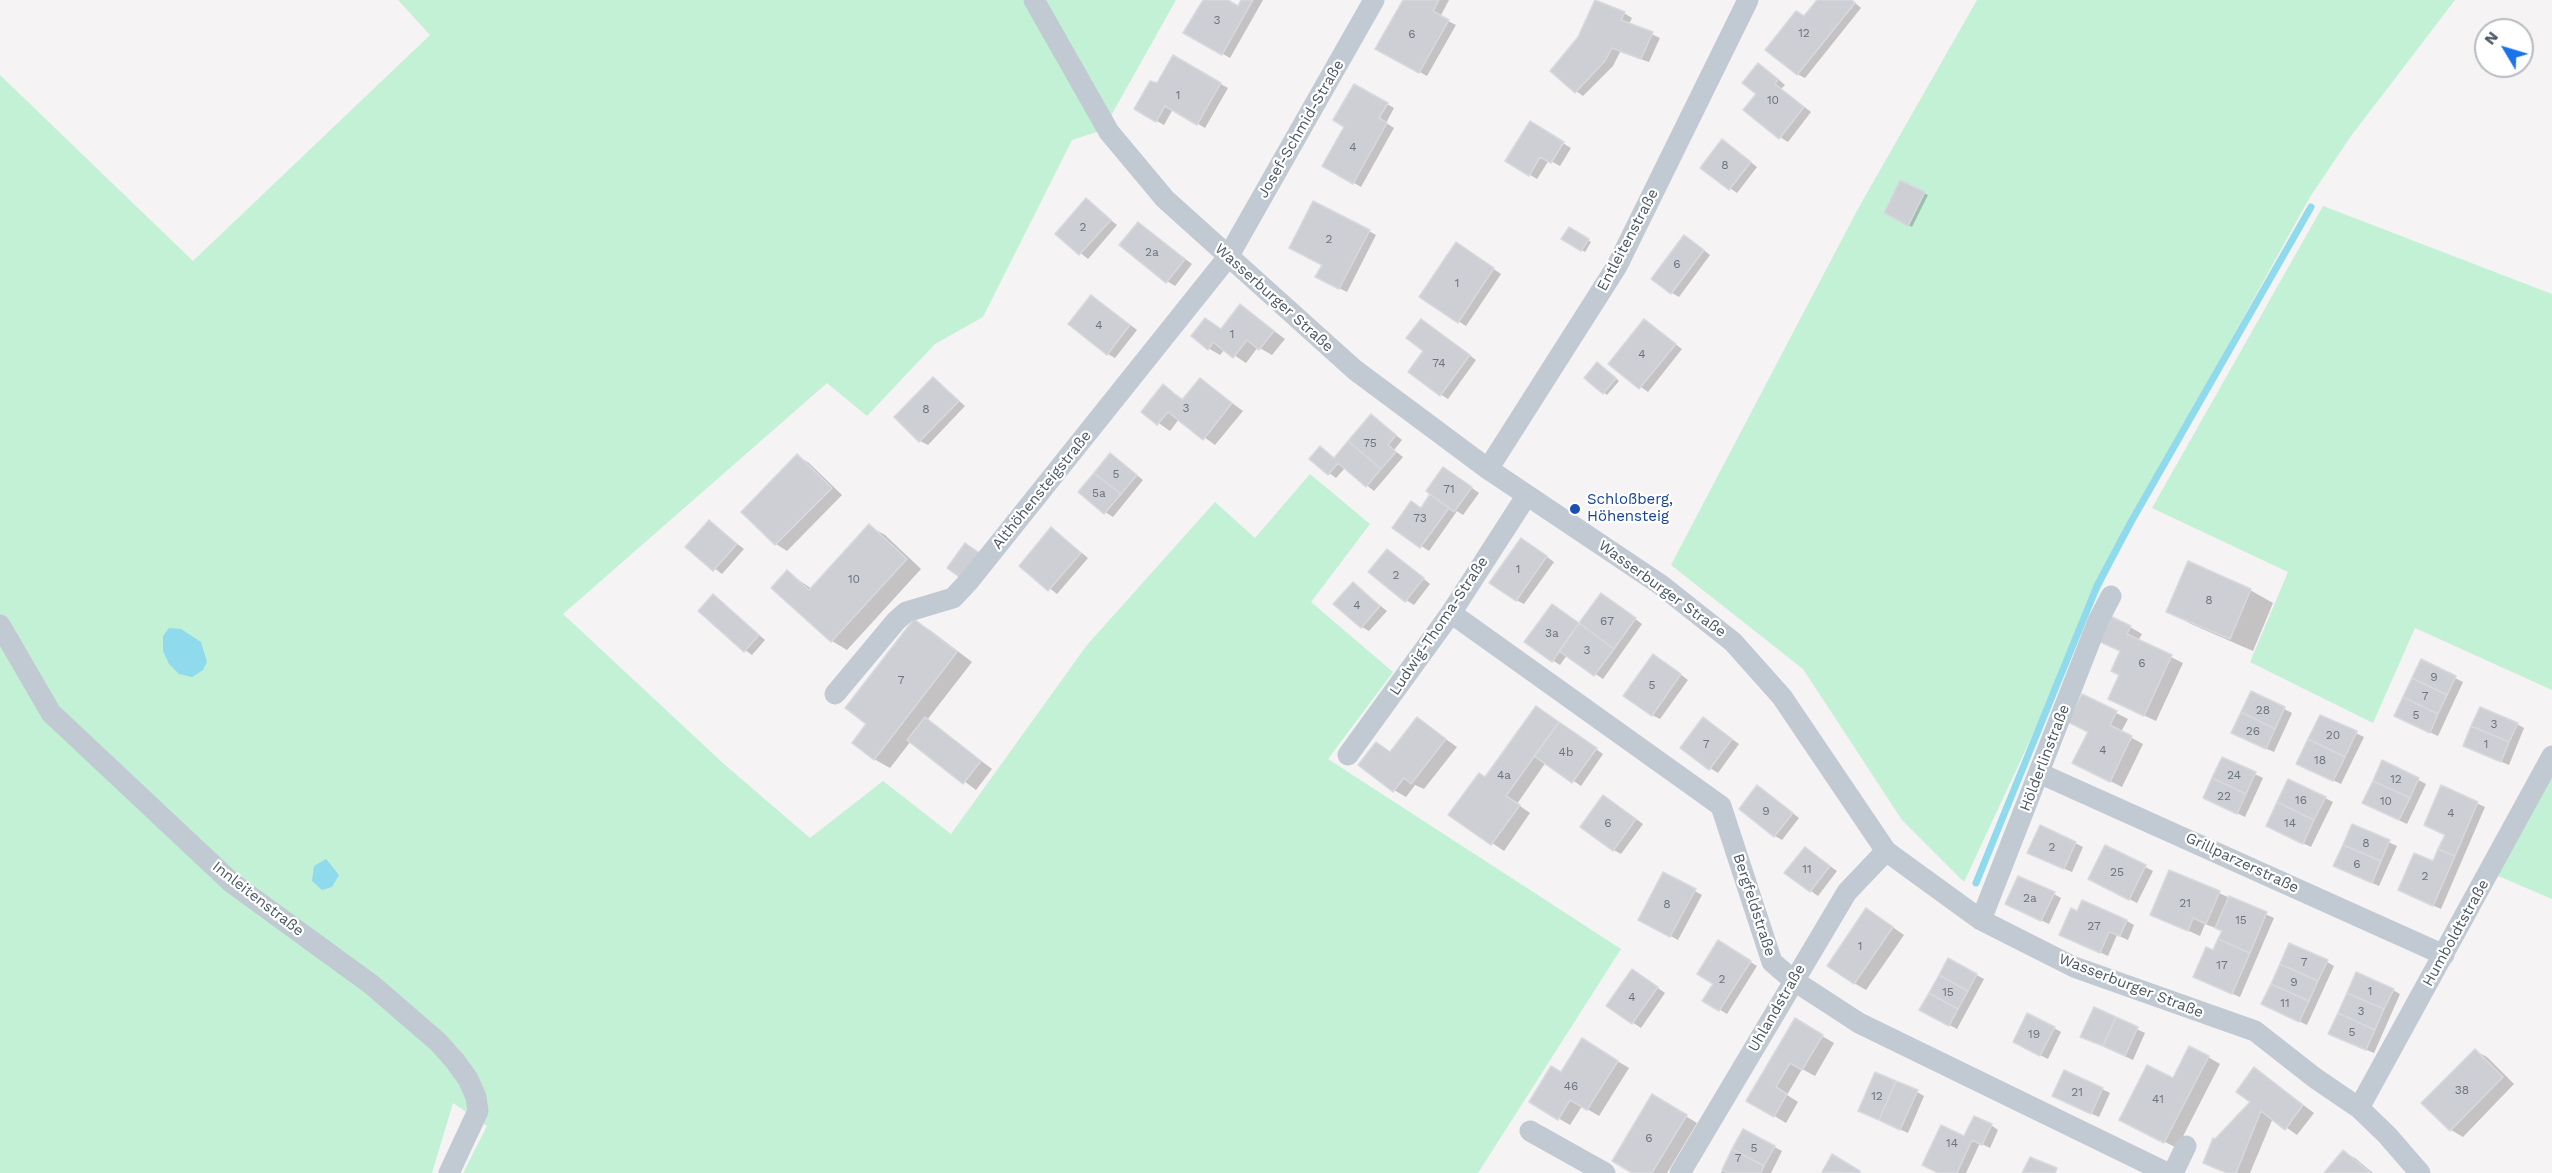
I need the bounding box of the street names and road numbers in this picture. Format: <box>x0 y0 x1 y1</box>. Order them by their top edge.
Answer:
street label: Josef-Schmid-Straße <box>1254 57 1348 201</box>
street label: Entleitenstraße <box>1594 186 1662 294</box>
street label: Wasserburger Straße <box>1211 240 1337 356</box>
street label: Althöhensteigstraße <box>989 427 1095 553</box>
street label: Wasserburger Straße <box>1595 537 1729 641</box>
street label: Ludwig-Thoma-Straße <box>1386 553 1492 699</box>
street label: Hölderlinstraße <box>2016 702 2074 814</box>
street label: Grillparzerstraße <box>2182 829 2302 897</box>
street label: Bergfeldstraße <box>1729 851 1779 959</box>
street label: Innleitenstraße <box>209 858 307 940</box>
street label: Humboldtstraße <box>2419 876 2493 990</box>
street label: Wasserburger Straße <box>2056 950 2206 1022</box>
street label: Uhlandstraße <box>1745 961 1809 1055</box>

